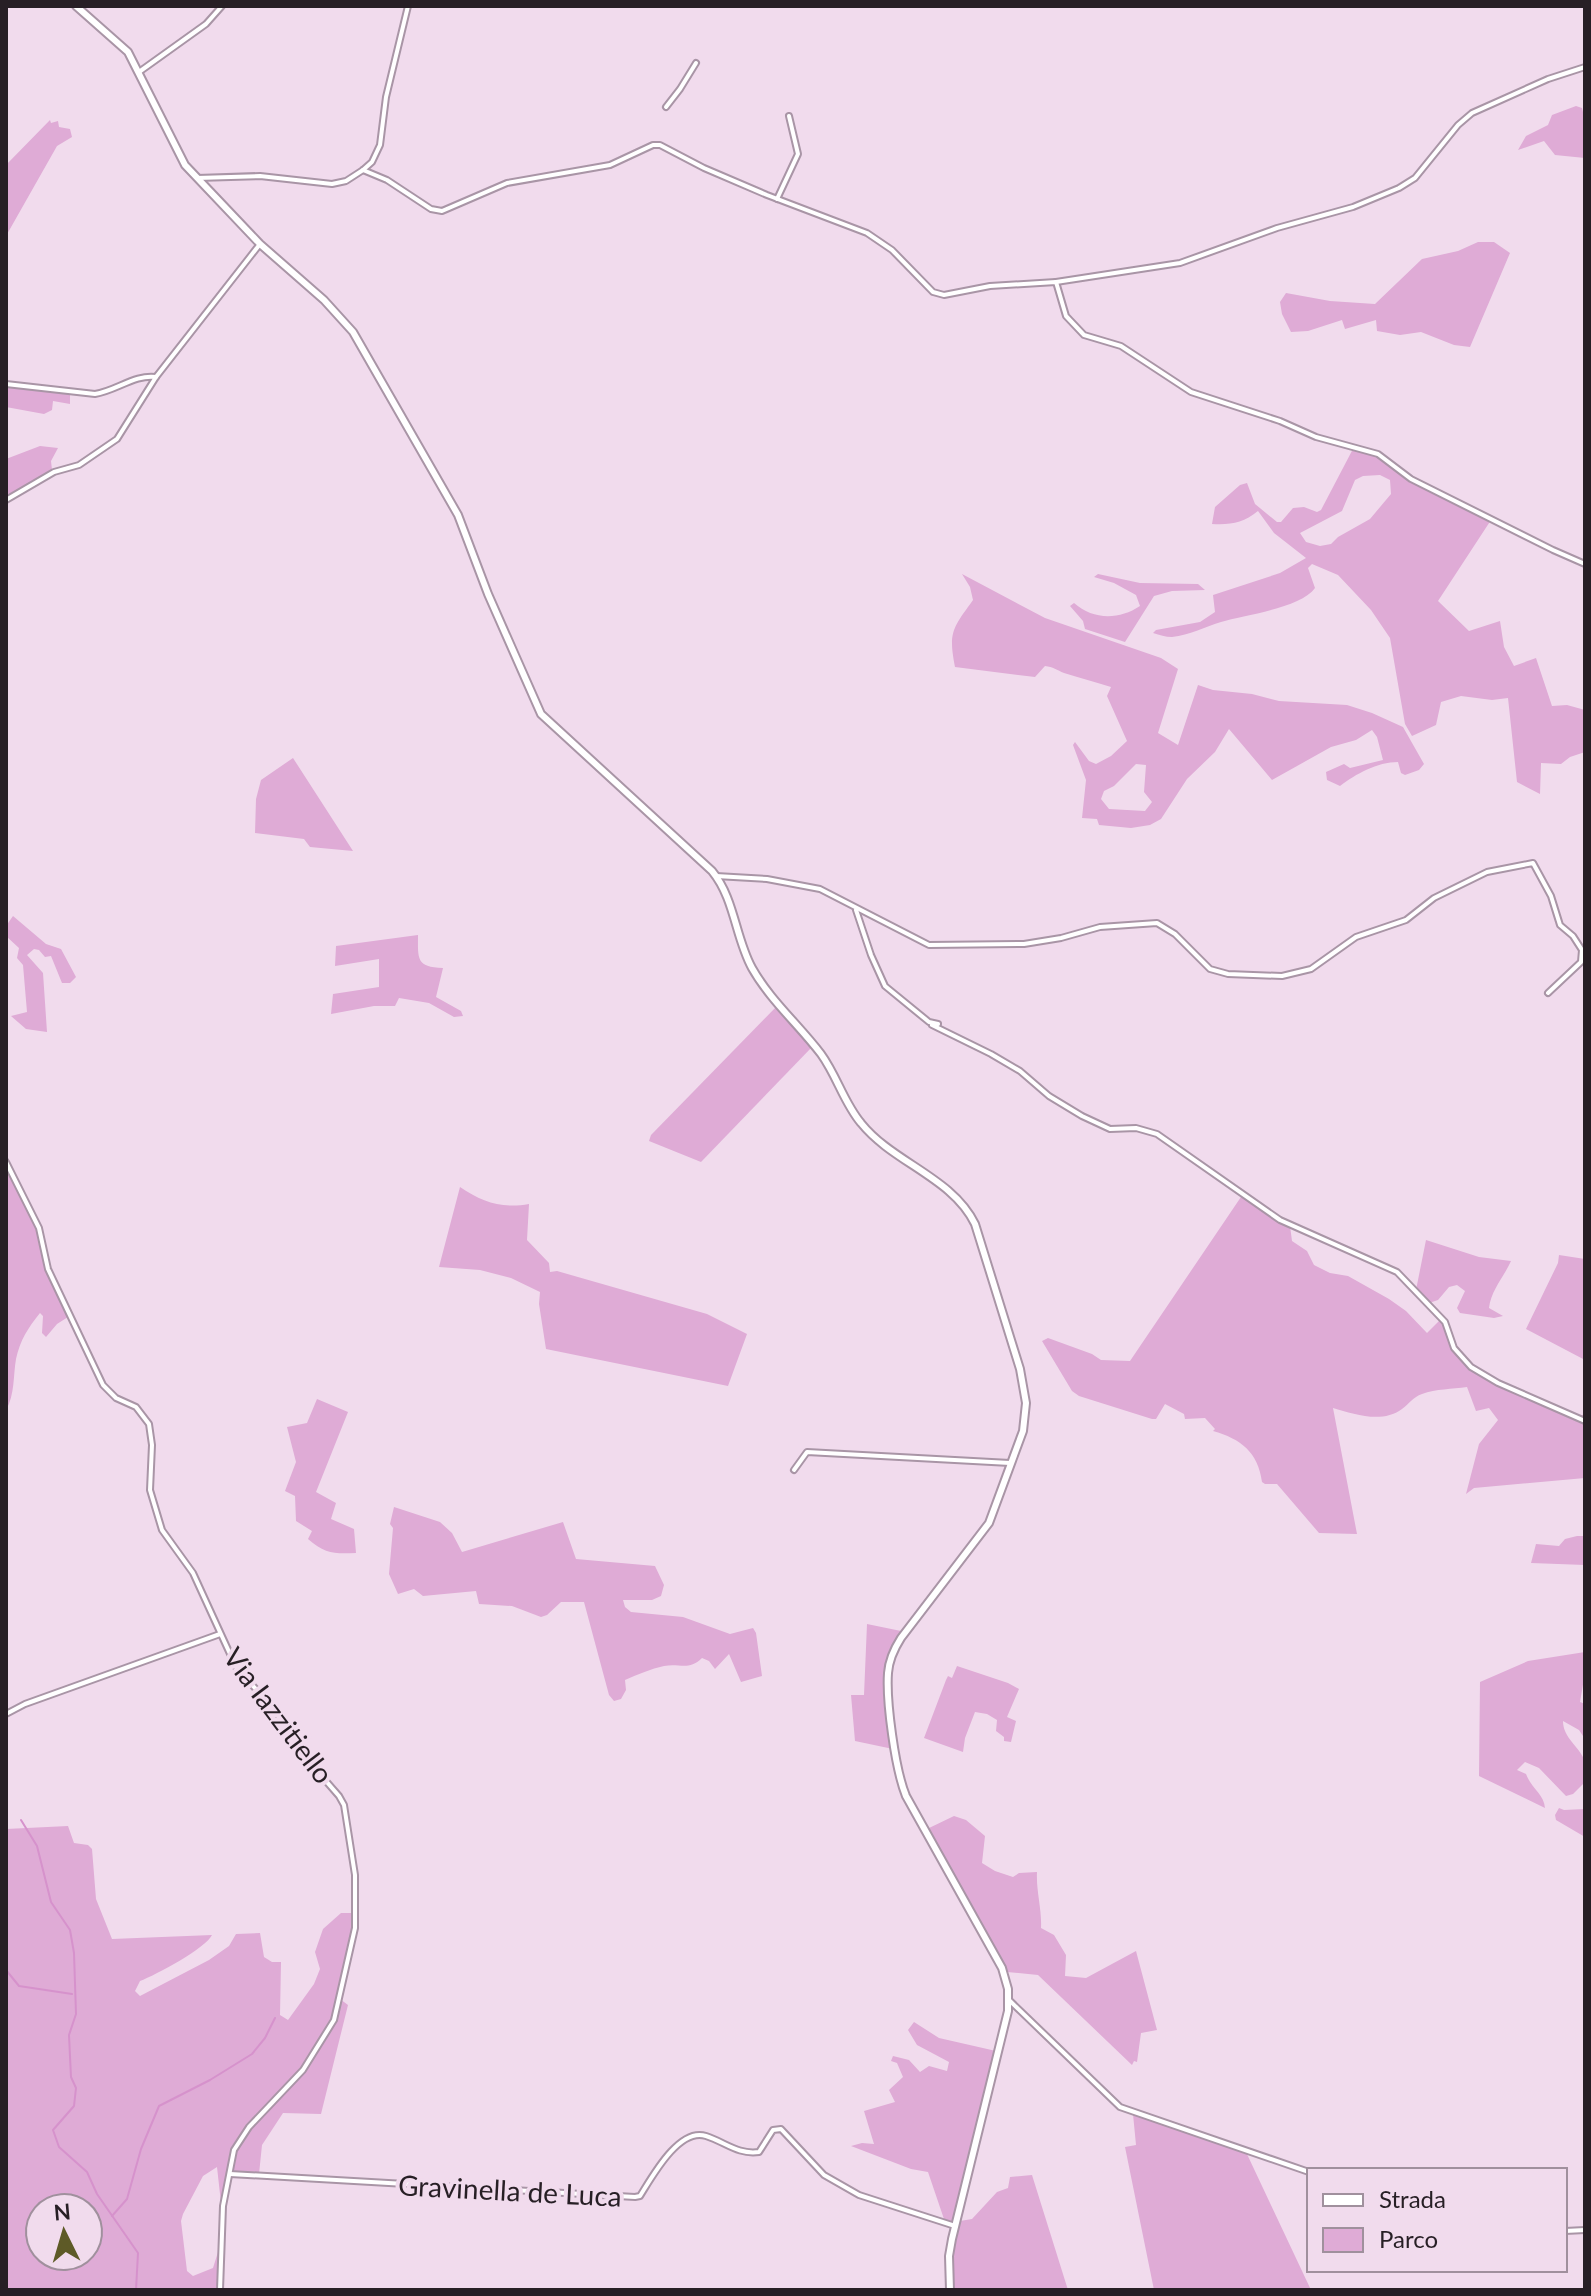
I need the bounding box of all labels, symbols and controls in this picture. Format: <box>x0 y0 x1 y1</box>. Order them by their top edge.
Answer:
street label: Via Iazzitiello <box>217 1640 341 1790</box>
street label: Gravinella de Luca <box>397 2167 623 2213</box>
legend <box>1307 2168 1567 2272</box>
text: Strada <box>1379 2184 1446 2213</box>
north arrow <box>24 2192 104 2272</box>
text: N <box>53 2197 72 2226</box>
text: Parco <box>1379 2224 1438 2253</box>

